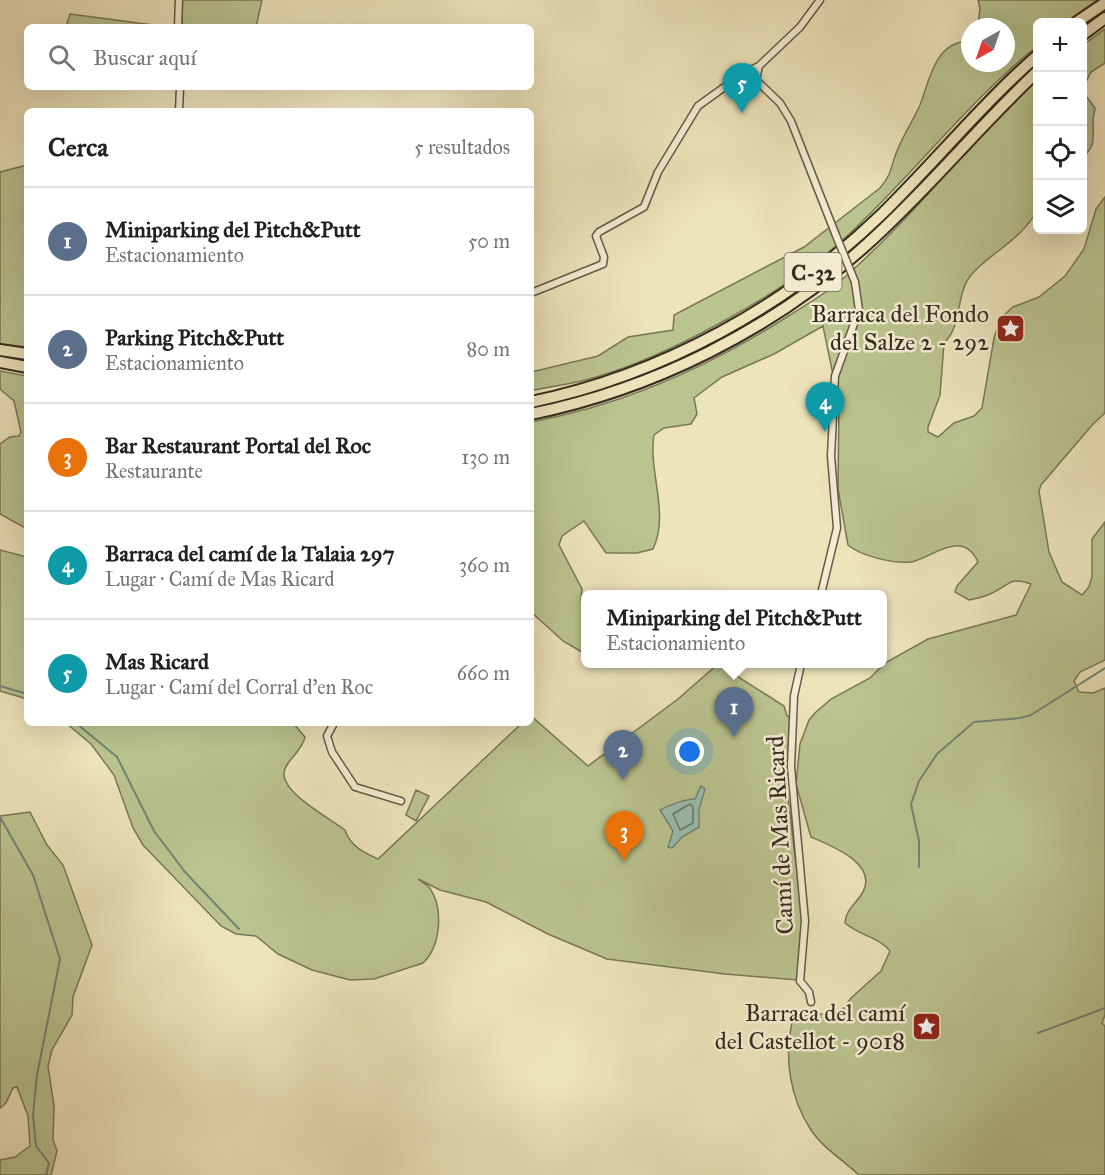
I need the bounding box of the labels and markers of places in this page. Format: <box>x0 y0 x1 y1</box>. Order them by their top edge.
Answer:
pin: 5 <box>722 63 762 113</box>
place label: Barraca del Fondo del Salze 2 - 292 <box>811 299 989 357</box>
place icon: Barraca del Fondo del Salze 2 - 292 <box>994 312 1026 344</box>
pin: 4 <box>806 382 844 432</box>
pin: 1 <box>714 688 754 737</box>
pin: 2 <box>604 730 642 780</box>
pin: 3 <box>604 812 644 861</box>
place label: Barraca del camí del Castellot - 9018 <box>715 998 906 1056</box>
place icon: Barraca del camí del Castellot - 9018 <box>910 1011 942 1043</box>

